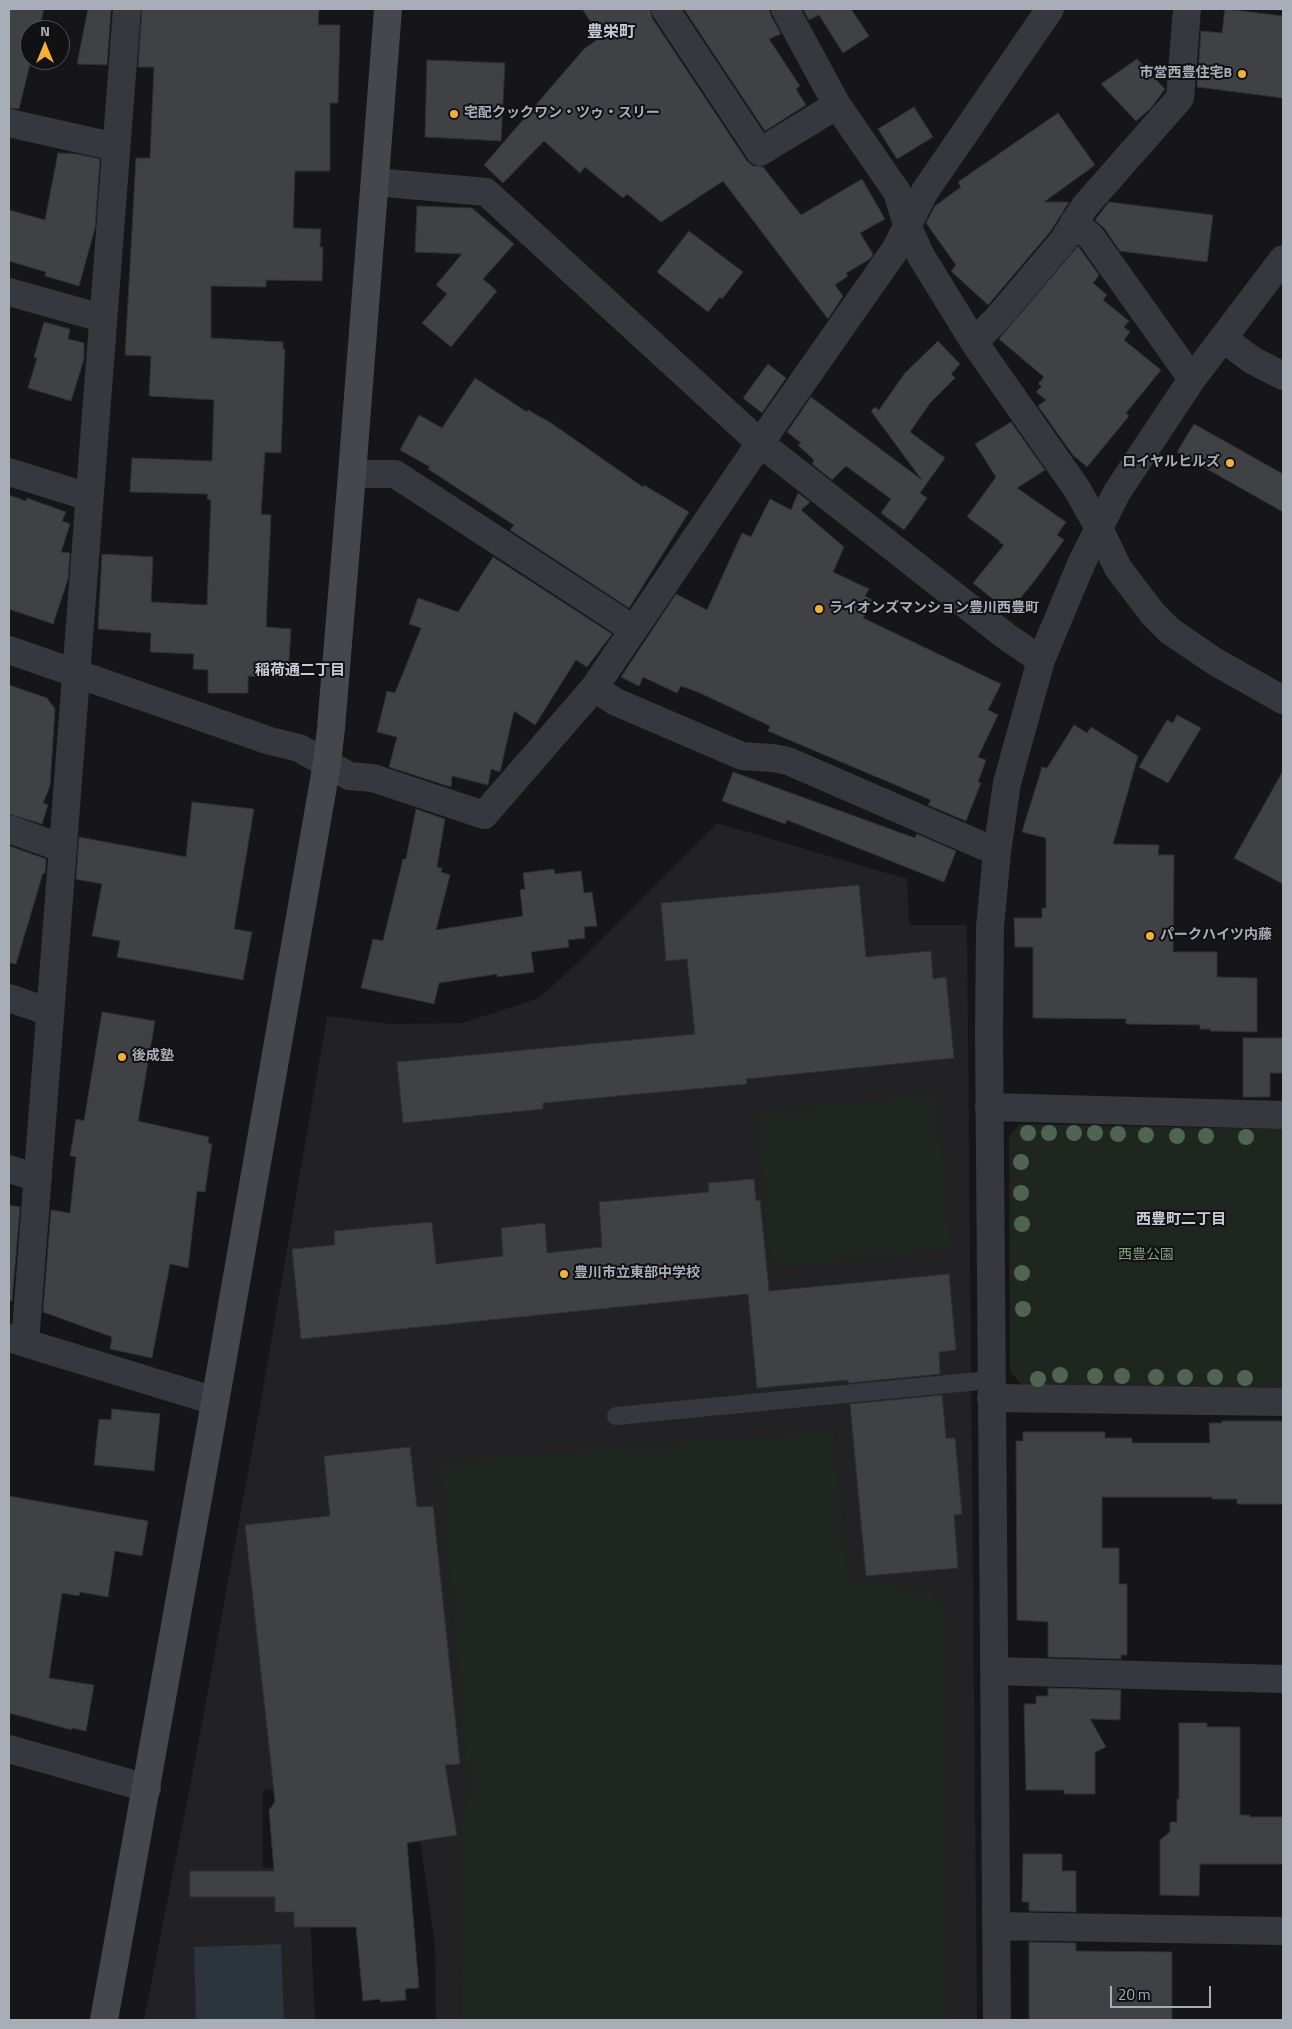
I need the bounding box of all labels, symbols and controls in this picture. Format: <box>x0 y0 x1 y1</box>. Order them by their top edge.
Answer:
north arrow <box>20 20 70 70</box>
text: N <box>40 20 50 41</box>
district label: 豊栄町 <box>587 23 635 43</box>
place label: 市営西豊住宅B <box>1139 66 1232 82</box>
marker: 市営西豊住宅B <box>1236 68 1248 80</box>
place label: 宅配クックワン・ツゥ・スリー <box>464 106 660 122</box>
marker: 宅配クックワン・ツゥ・スリー <box>448 108 460 120</box>
place label: ロイヤルヒルズ <box>1122 455 1220 471</box>
marker: ロイヤルヒルズ <box>1224 457 1236 469</box>
place label: ライオンズマンション豊川西豊町 <box>829 601 1039 617</box>
marker: ライオンズマンション豊川西豊町 <box>813 603 825 615</box>
district label: 稲荷通二丁目 <box>255 662 345 680</box>
place label: パークハイツ内藤 <box>1160 928 1272 944</box>
marker: パークハイツ内藤 <box>1144 930 1156 942</box>
place label: 後成塾 <box>132 1049 174 1065</box>
marker: 後成塾 <box>116 1051 128 1063</box>
district label: 西豊町二丁目 <box>1136 1211 1226 1229</box>
park label: 西豊公園 <box>1118 1248 1174 1264</box>
place label: 豊川市立東部中学校 <box>574 1266 700 1282</box>
marker: 豊川市立東部中学校 <box>558 1268 570 1280</box>
scale bar <box>1112 1976 1213 2008</box>
text: 20 m <box>1118 1983 1151 2006</box>

